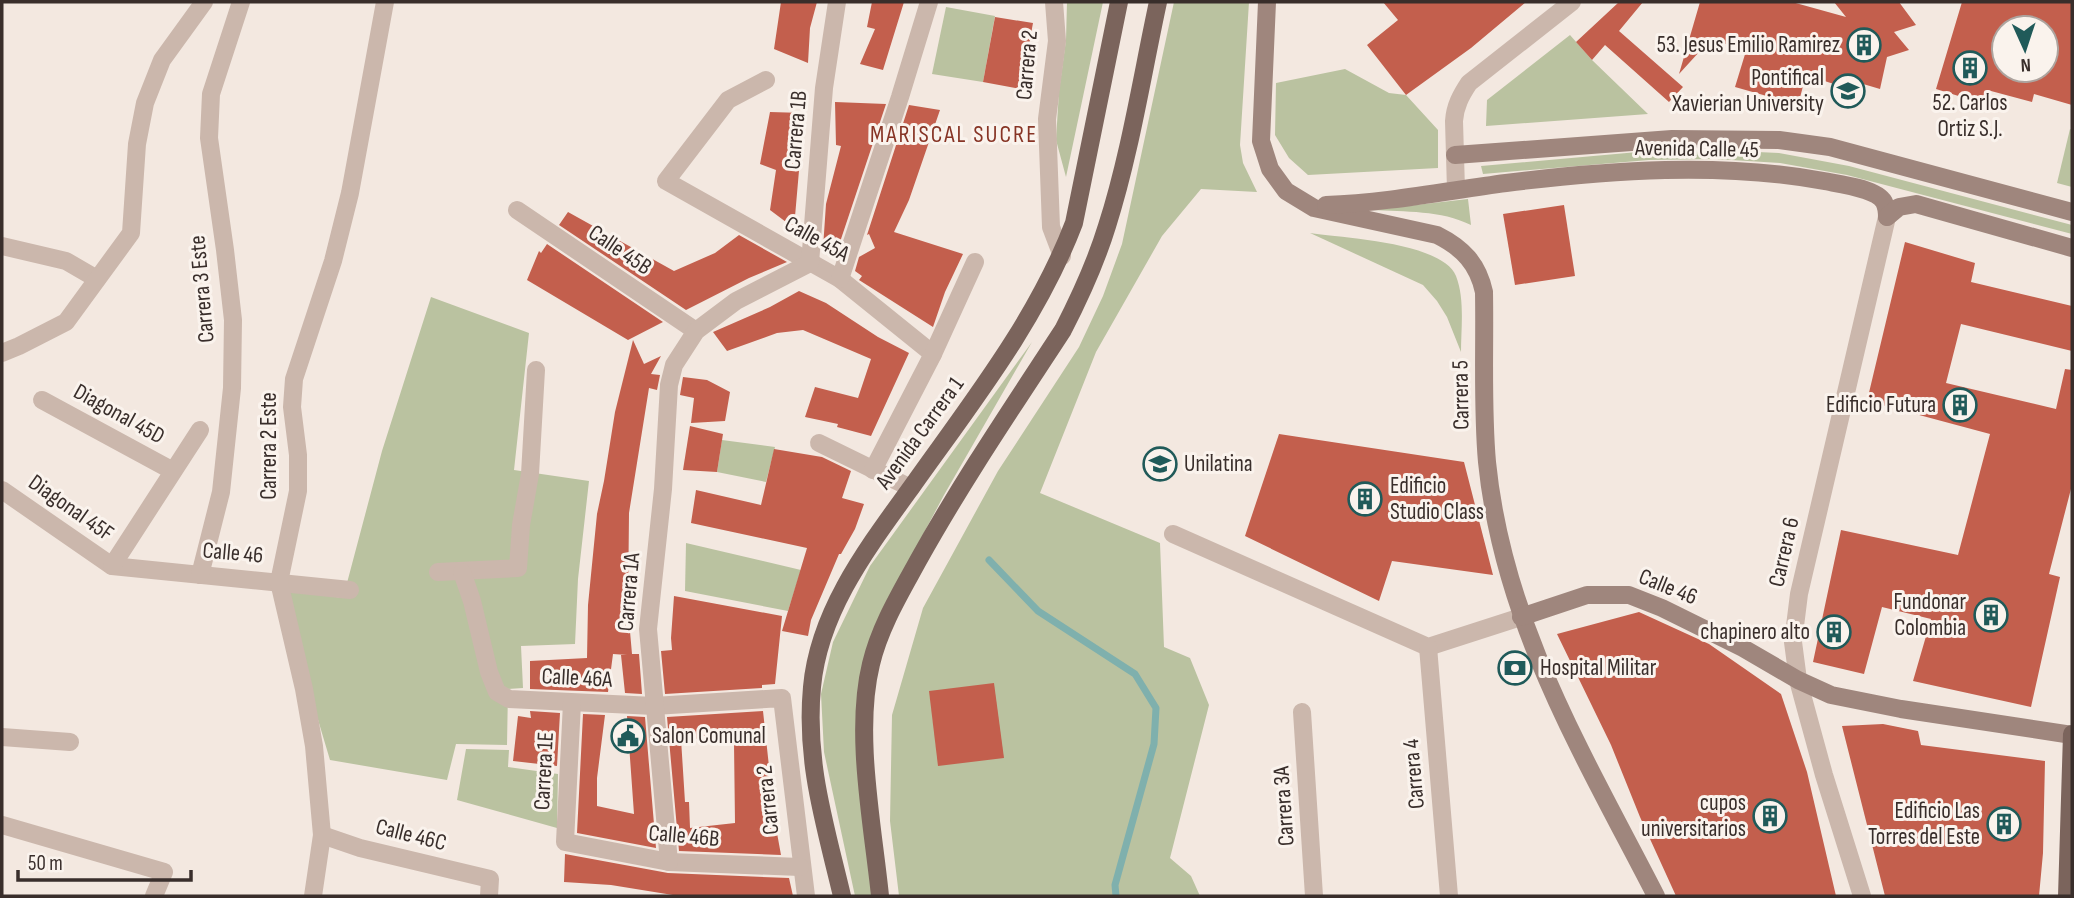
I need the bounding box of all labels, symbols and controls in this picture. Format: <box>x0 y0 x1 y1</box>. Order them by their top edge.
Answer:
north arrow <box>1990 14 2060 84</box>
building icon: 53. Jesus Emilio Ramirez <box>1845 26 1883 64</box>
street label: Carrera 2 <box>1010 29 1044 101</box>
place label: 53. Jesus Emilio Ramirez <box>1657 31 1840 59</box>
building icon: 52. Carlos Ortiz S.J. <box>1951 49 1989 87</box>
text: N <box>2020 53 2031 76</box>
place label: Pontifical Xavierian University <box>1671 64 1824 118</box>
school or university icon: Pontifical Xavierian University <box>1829 72 1867 110</box>
street label: Carrera 1B <box>779 89 813 171</box>
place label: 52. Carlos Ortiz S.J. <box>1932 89 2008 143</box>
district label: MARISCAL SUCRE <box>870 120 1038 149</box>
street label: Avenida Calle 45 <box>1634 134 1759 164</box>
street label: Calle 45A <box>780 210 854 268</box>
street label: Calle 45B <box>583 219 657 281</box>
street label: Carrera 3 Este <box>183 234 221 344</box>
street label: Carrera 5 <box>1446 360 1476 430</box>
street label: Avenida Carrera 1 <box>869 371 970 496</box>
street label: Diagonal 45D <box>69 378 169 450</box>
building icon: Edificio Futura <box>1941 386 1979 424</box>
place label: Edificio Futura <box>1826 391 1936 419</box>
street label: Carrera 2 Este <box>255 392 283 500</box>
school or university icon: Unilatina <box>1141 445 1179 483</box>
place label: Unilatina <box>1184 450 1253 478</box>
street label: Diagonal 45F <box>23 469 119 547</box>
place label: Edificio Studio Class <box>1390 472 1484 526</box>
building icon: Edificio Studio Class <box>1346 480 1384 518</box>
street label: Carrera 6 <box>1762 514 1806 590</box>
street label: Calle 46 <box>202 536 264 570</box>
street label: Carrera 1A <box>612 551 646 632</box>
street label: Calle 46 <box>1635 563 1701 611</box>
place label: Fundonar Colombia <box>1893 588 1966 642</box>
building icon: Fundonar Colombia <box>1972 596 2010 634</box>
building icon: chapinero alto <box>1815 613 1853 651</box>
place label: chapinero alto <box>1700 618 1810 646</box>
bank icon: Hospital Militar <box>1496 649 1534 687</box>
place label: Hospital Militar <box>1540 654 1657 682</box>
street label: Calle 46A <box>541 662 613 694</box>
public building icon: Salon Comunal <box>609 717 647 755</box>
place label: Salon Comunal <box>652 722 766 750</box>
street label: Carrera 1E <box>528 731 560 811</box>
street label: Carrera 4 <box>1397 738 1431 810</box>
street label: Carrera 2 <box>750 764 786 836</box>
street label: Carrera 3A <box>1267 765 1301 847</box>
place label: cupos universitarios <box>1641 789 1746 843</box>
building icon: cupos universitarios <box>1751 797 1789 835</box>
place label: Edificio Las Torres del Este <box>1868 797 1980 851</box>
building icon: Edificio Las Torres del Este <box>1985 805 2023 843</box>
street label: Calle 46C <box>373 813 449 857</box>
street label: Calle 46B <box>647 819 721 853</box>
scale bar <box>18 838 191 882</box>
text: 50 m <box>28 851 63 876</box>

